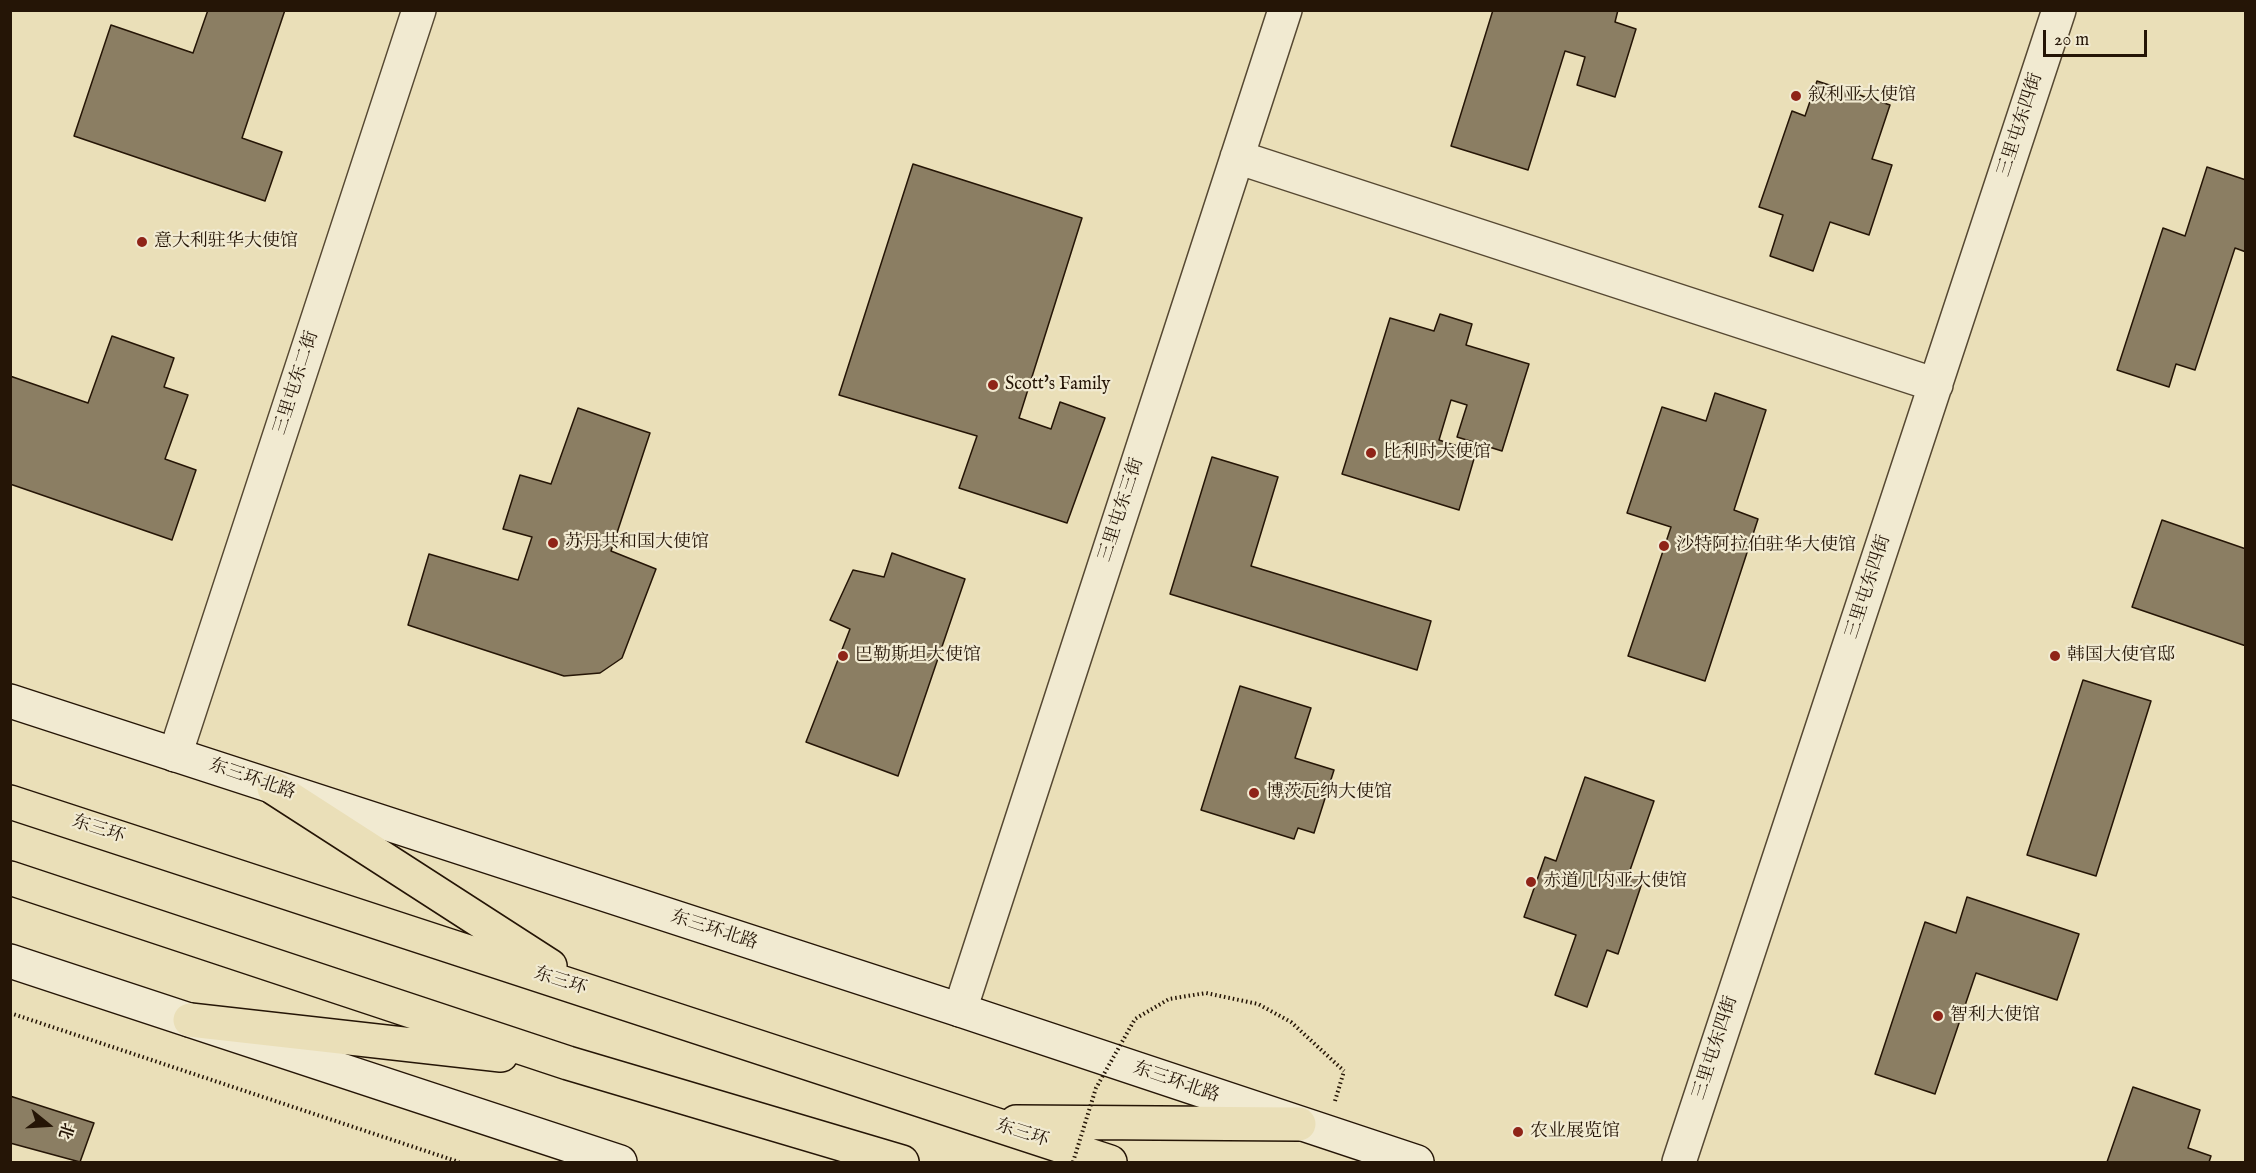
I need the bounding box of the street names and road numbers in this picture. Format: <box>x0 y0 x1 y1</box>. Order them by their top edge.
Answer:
street label: 三里屯东四街 <box>1994 70 2048 180</box>
street label: 三里屯东二街 <box>270 328 324 438</box>
street label: 三里屯东三街 <box>1095 455 1149 565</box>
street label: 三里屯东四街 <box>1842 532 1896 642</box>
street label: 东三环北路 <box>206 755 298 805</box>
street label: 东三环 <box>69 811 127 849</box>
street label: 东三环北路 <box>668 907 760 955</box>
street label: 东三环 <box>531 963 589 1001</box>
street label: 三里屯东四街 <box>1689 993 1743 1103</box>
street label: 东三环北路 <box>1130 1058 1222 1108</box>
street label: 东三环 <box>993 1115 1051 1153</box>

